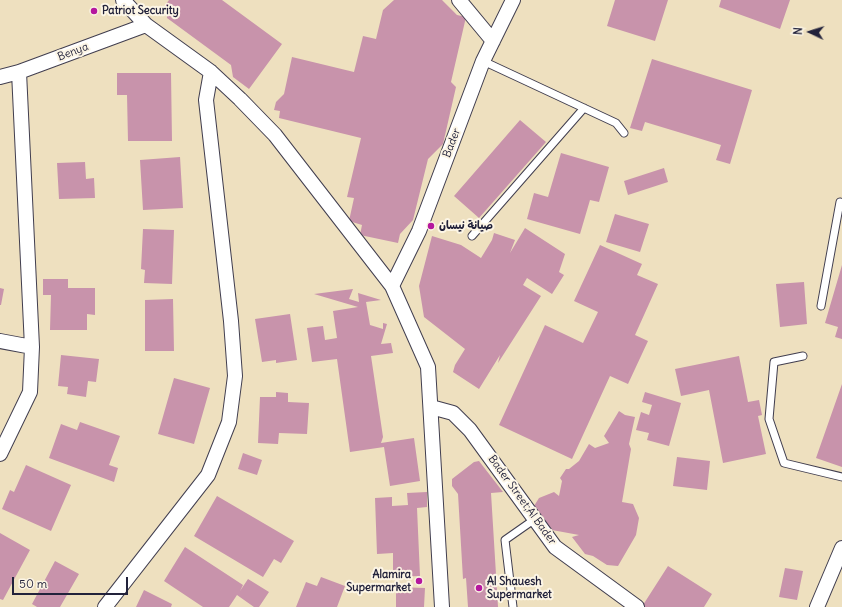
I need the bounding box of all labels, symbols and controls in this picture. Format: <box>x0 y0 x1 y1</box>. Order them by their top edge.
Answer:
place label: Patriot Security <box>102 4 179 18</box>
marker: Patriot Security <box>89 6 99 16</box>
north arrow <box>790 12 830 52</box>
text: N <box>791 27 805 35</box>
street label: Benya <box>56 40 90 64</box>
street label: Bader <box>440 127 464 159</box>
place label: صيانة نيسان <box>439 219 493 233</box>
marker: صيانة نيسان <box>426 221 436 231</box>
street label: Bader Street;Al Bader <box>485 453 559 547</box>
place label: Alamira Supermarket <box>346 568 411 594</box>
scale bar <box>14 569 130 595</box>
place label: Al Shauesh Supermarket <box>487 575 552 601</box>
text: 50 m <box>19 576 47 591</box>
marker: Alamira Supermarket <box>414 576 424 586</box>
marker: Al Shauesh Supermarket <box>474 583 484 593</box>

